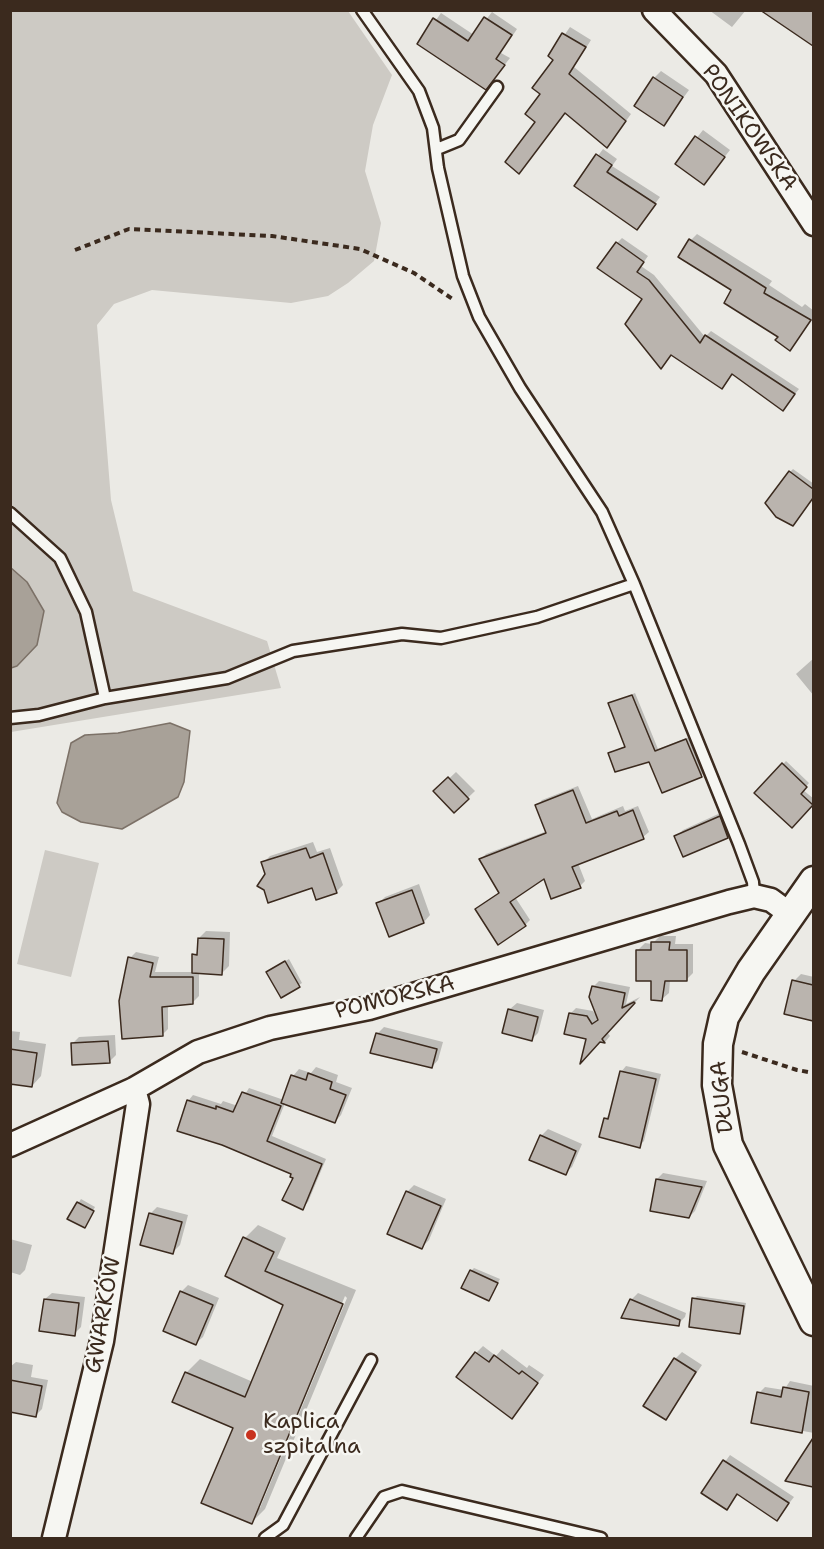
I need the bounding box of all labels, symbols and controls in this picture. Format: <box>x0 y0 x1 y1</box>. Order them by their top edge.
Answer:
street label: PONIKOWSKA <box>696 60 802 196</box>
street label: POMORSKA <box>333 970 457 1026</box>
street label: DŁUGA <box>706 1059 740 1135</box>
street label: GWARKÓW <box>81 1254 127 1376</box>
place label: Kaplica szpitalna <box>263 1409 361 1460</box>
marker: Kaplica szpitalna <box>244 1428 258 1442</box>

